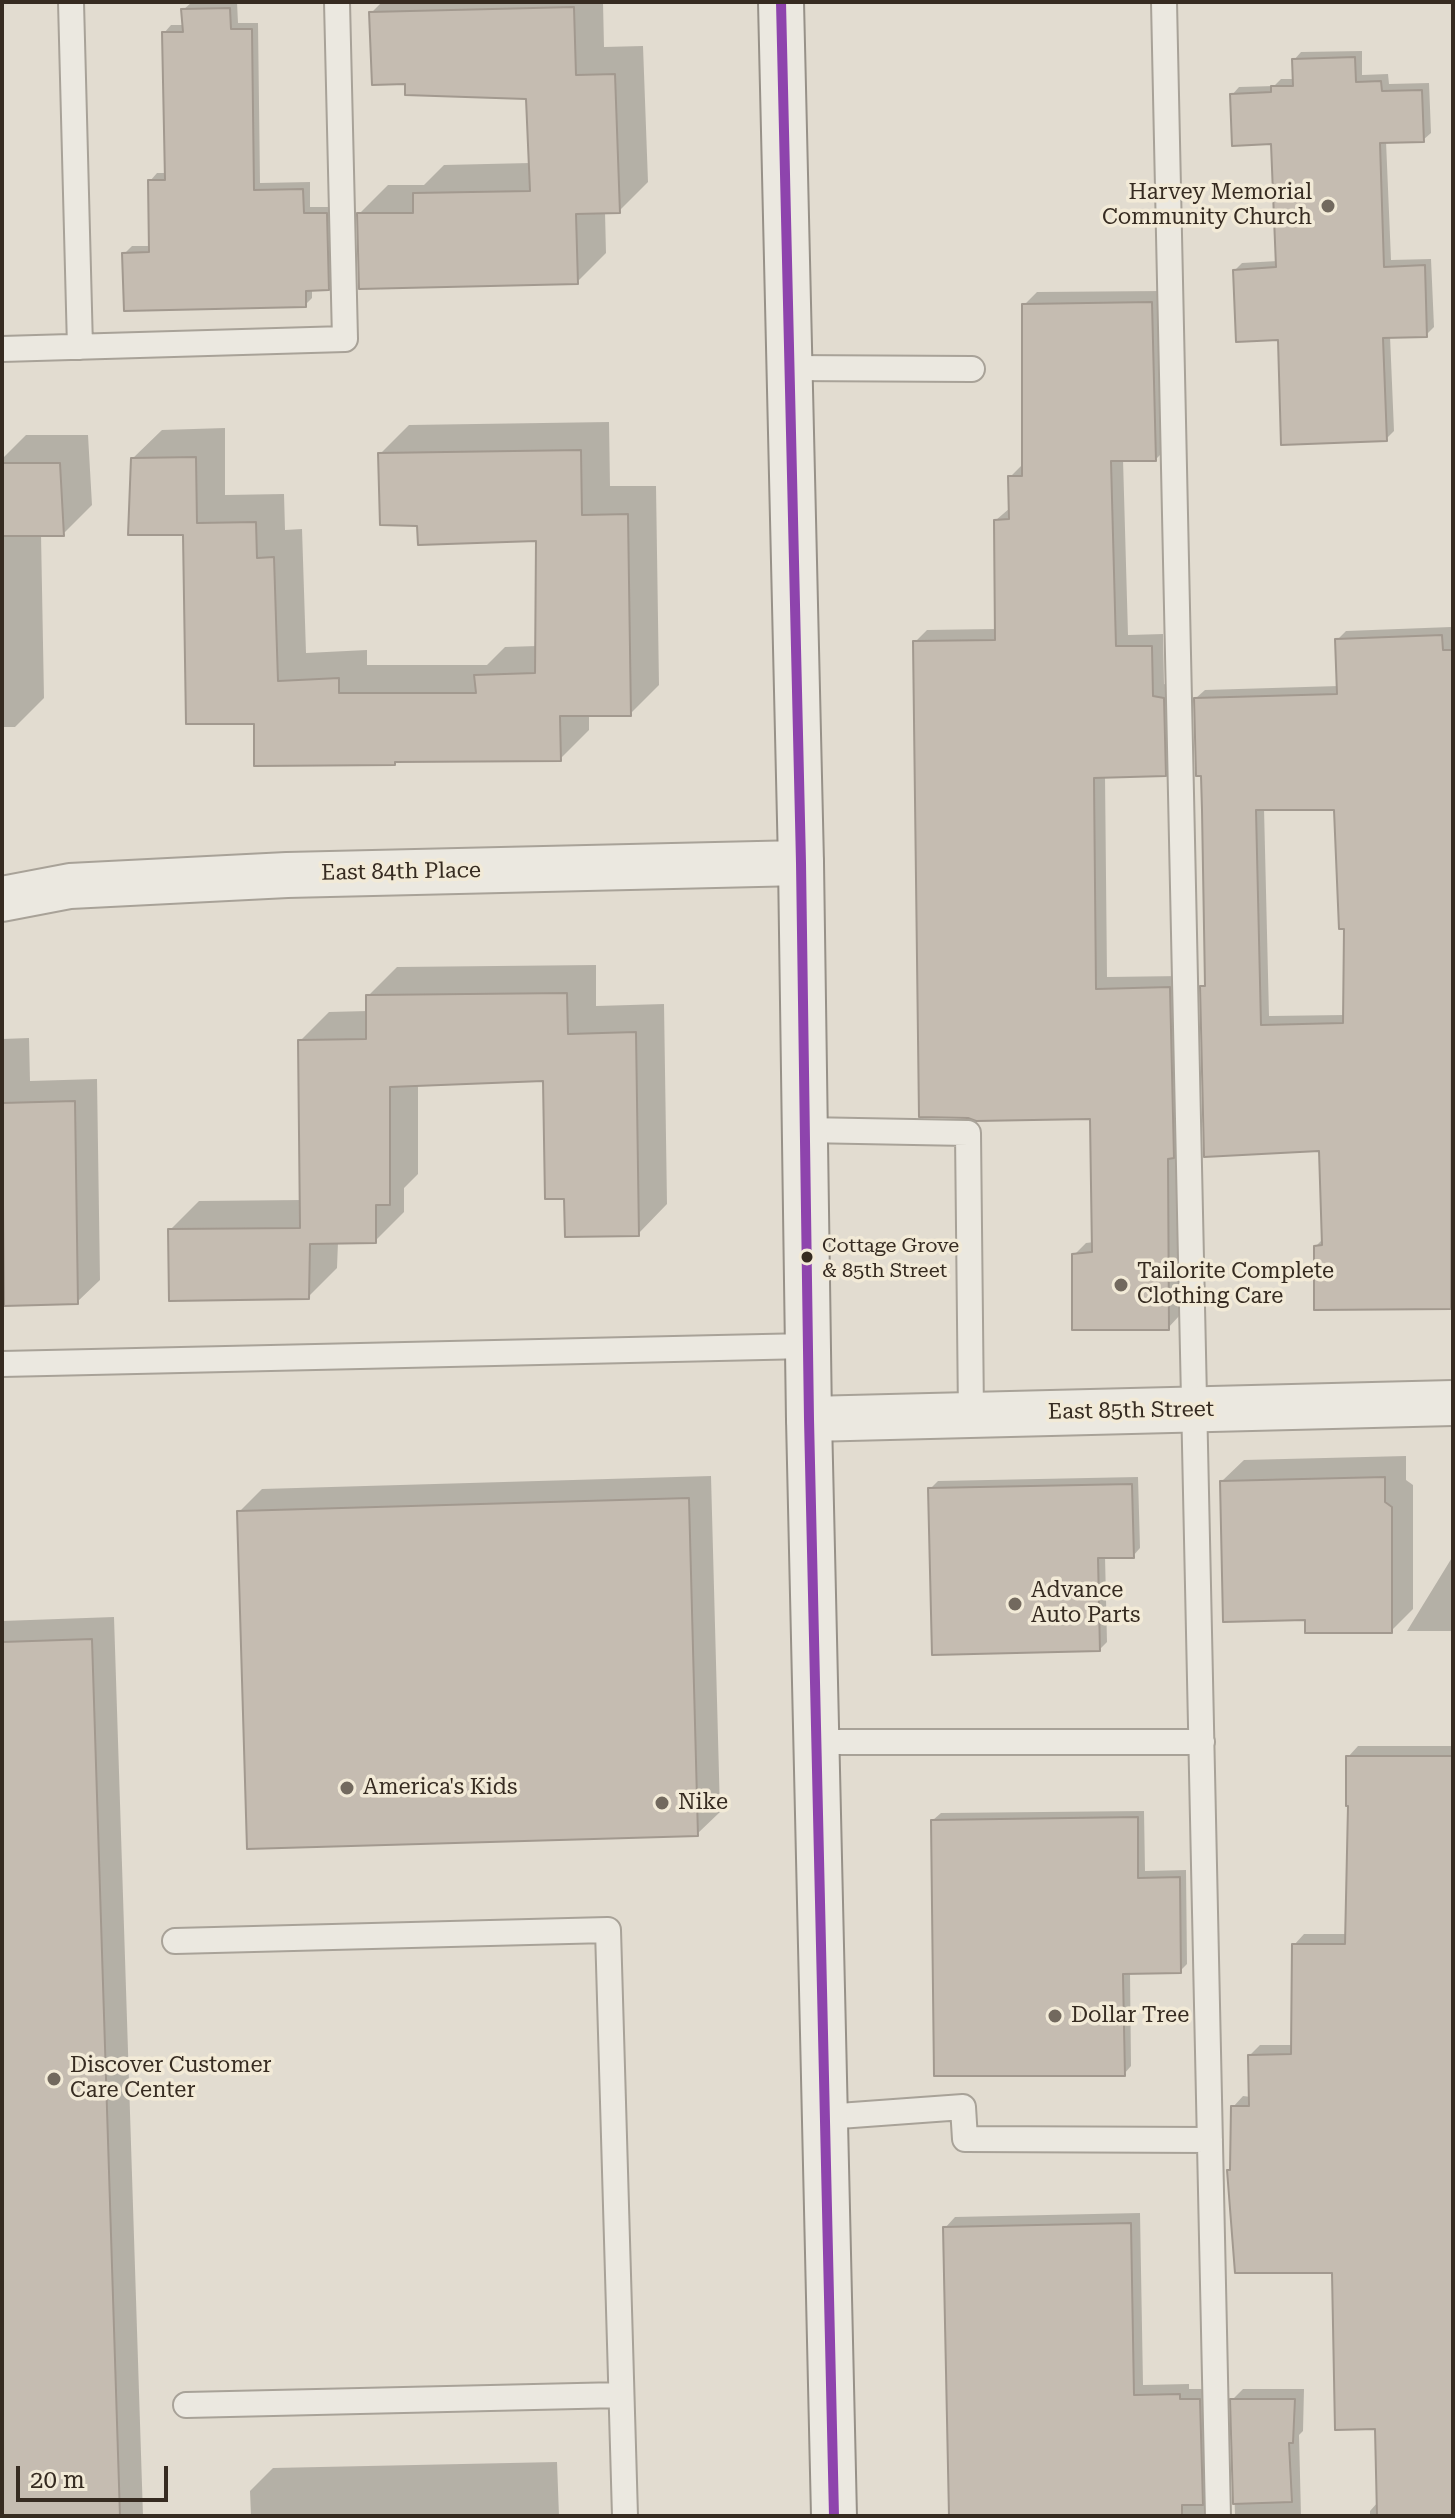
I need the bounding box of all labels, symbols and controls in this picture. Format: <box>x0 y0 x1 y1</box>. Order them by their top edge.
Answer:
place label: Harvey Memorial Community Church <box>1102 180 1312 232</box>
marker: Harvey Memorial Community Church <box>1319 197 1337 215</box>
street label: East 84th Place <box>321 857 481 887</box>
place label: Cottage Grove & 85th Street <box>822 1234 959 1281</box>
marker: Cottage Grove & 85th Street <box>799 1249 815 1265</box>
place label: Tailorite Complete Clothing Care <box>1137 1259 1334 1310</box>
marker: Tailorite Complete Clothing Care <box>1112 1276 1130 1294</box>
street label: East 85th Street <box>1048 1396 1214 1426</box>
place label: Advance Auto Parts <box>1031 1578 1140 1630</box>
marker: Advance Auto Parts <box>1006 1595 1024 1613</box>
place label: America's Kids <box>363 1775 517 1801</box>
marker: America's Kids <box>338 1779 356 1797</box>
place label: Nike <box>678 1790 728 1816</box>
marker: Nike <box>653 1794 671 1812</box>
place label: Dollar Tree <box>1071 2003 1189 2029</box>
marker: Dollar Tree <box>1046 2007 1064 2025</box>
place label: Discover Customer Care Center <box>70 2053 272 2104</box>
marker: Discover Customer Care Center <box>45 2070 63 2088</box>
scale bar <box>20 2450 172 2500</box>
text: 20 m <box>30 2466 85 2494</box>

